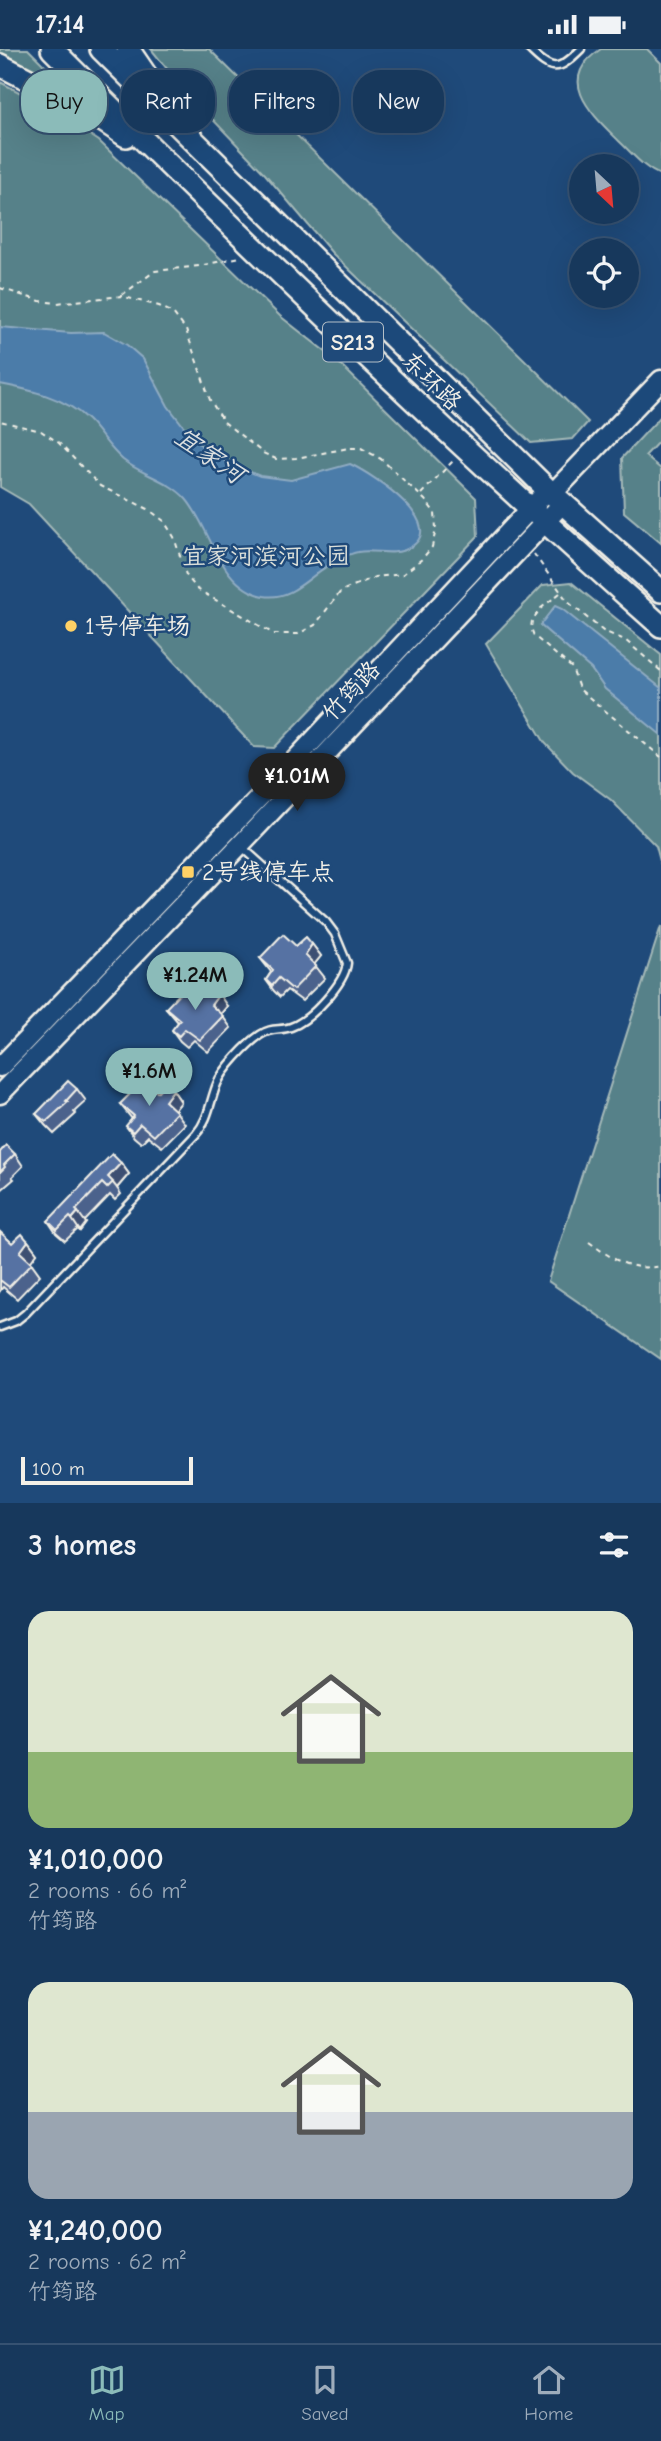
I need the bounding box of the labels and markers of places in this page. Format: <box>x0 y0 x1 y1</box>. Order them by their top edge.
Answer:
place label: 1号停车场 <box>85 612 191 640</box>
marker: 1号停车场 <box>63 618 79 634</box>
pin: ¥1.01M <box>240 753 354 813</box>
place label: 2号线停车点 <box>202 858 335 886</box>
marker: 2号线停车点 <box>180 864 196 880</box>
pin: ¥1.24M <box>138 953 252 1012</box>
pin: ¥1.6M <box>100 1049 198 1108</box>

